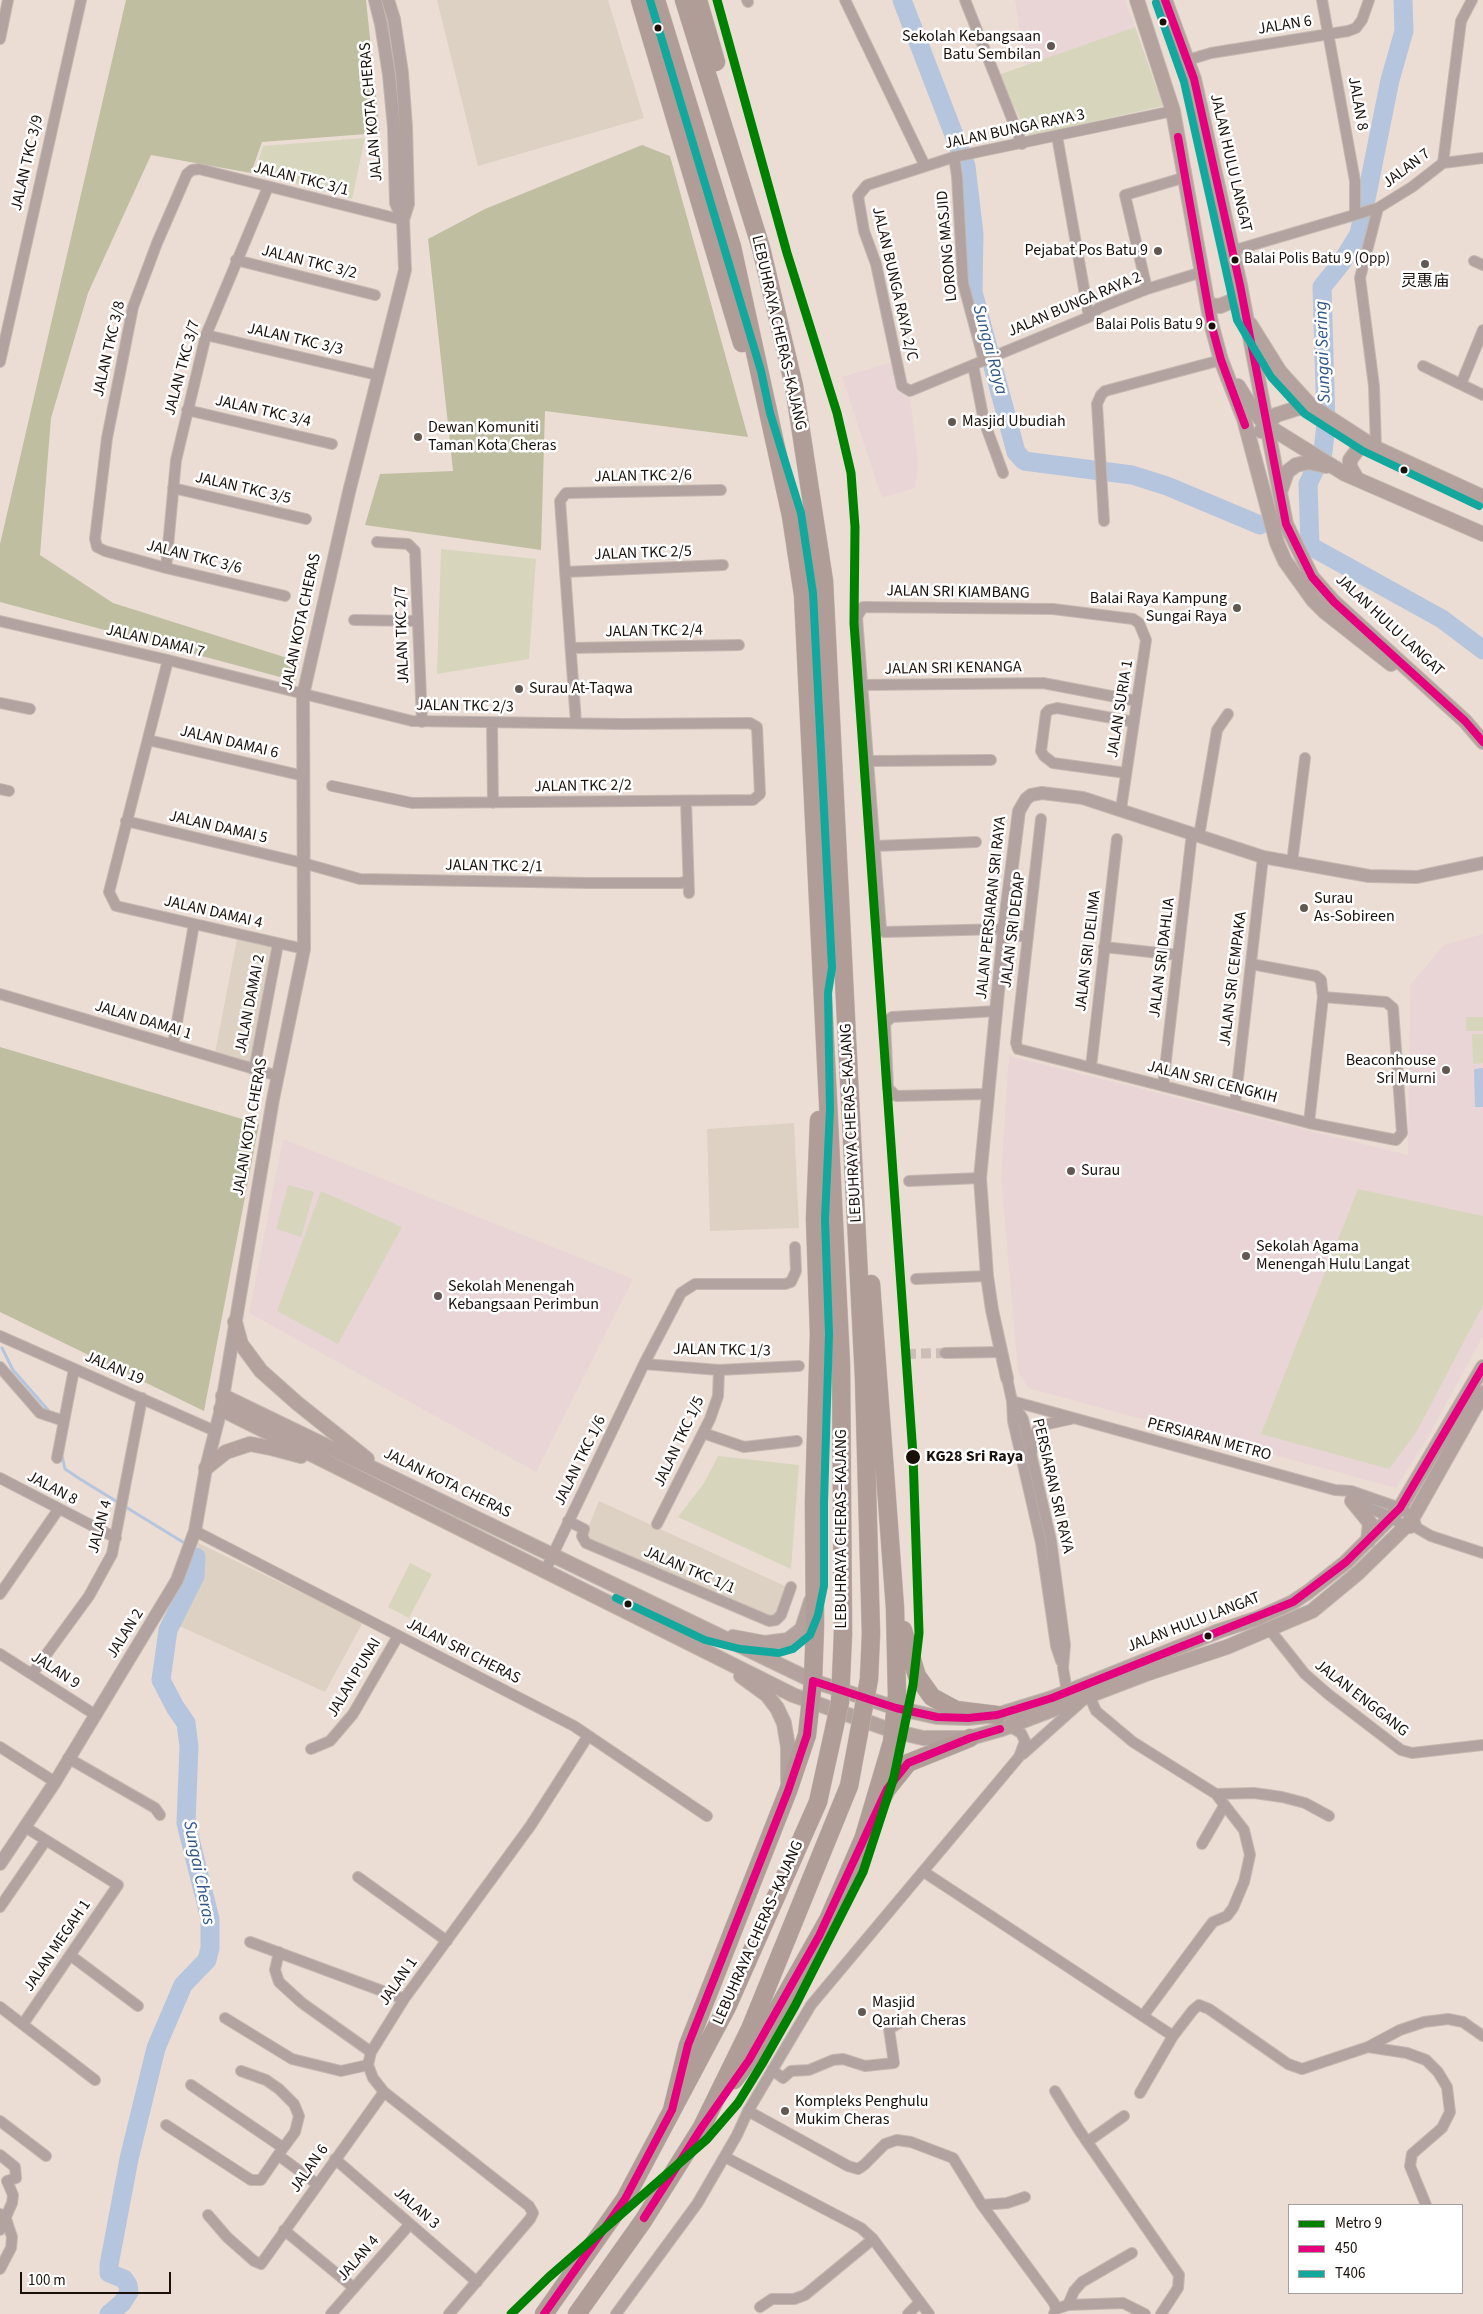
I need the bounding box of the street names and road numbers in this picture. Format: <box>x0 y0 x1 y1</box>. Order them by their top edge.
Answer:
street label: JALAN 6 <box>1257 12 1313 40</box>
street label: JALAN KOTA CHERAS <box>356 42 388 182</box>
street label: JALAN 8 <box>1343 76 1371 132</box>
street label: JALAN HULU LANGAT <box>1205 92 1255 234</box>
street label: JALAN BUNGA RAYA 3 <box>943 106 1087 154</box>
street label: JALAN TKC 3/9 <box>8 113 48 213</box>
street label: JALAN 7 <box>1380 145 1434 193</box>
street label: JALAN TKC 3/1 <box>251 159 351 201</box>
street label: LORONG MASJID <box>934 190 962 302</box>
street label: JALAN BUNGA RAYA 2/C <box>867 205 921 363</box>
street label: LEBUHRAYA CHERAS–KAJANG <box>746 234 810 432</box>
street label: JALAN TKC 3/2 <box>259 242 359 284</box>
street label: JALAN BUNGA RAYA 2 <box>1005 268 1145 342</box>
street label: JALAN TKC 3/8 <box>90 299 130 399</box>
street label: JALAN TKC 3/7 <box>161 318 205 418</box>
street label: JALAN TKC 3/3 <box>245 320 345 360</box>
street label: JALAN TKC 3/4 <box>213 392 313 432</box>
street label: JALAN TKC 2/6 <box>594 467 692 487</box>
street label: JALAN TKC 3/5 <box>193 469 293 509</box>
street label: JALAN TKC 3/6 <box>144 537 244 579</box>
street label: JALAN TKC 2/5 <box>594 543 692 565</box>
street label: JALAN KOTA CHERAS <box>278 552 326 692</box>
street label: JALAN HULU LANGAT <box>1331 571 1447 681</box>
street label: JALAN SRI KIAMBANG <box>886 582 1030 604</box>
street label: JALAN TKC 2/7 <box>392 586 414 684</box>
street label: JALAN DAMAI 7 <box>104 621 206 663</box>
street label: JALAN TKC 2/4 <box>605 622 703 642</box>
street label: JALAN SRI KENANGA <box>884 658 1022 680</box>
street label: JALAN SURIA 1 <box>1104 659 1138 759</box>
street label: JALAN TKC 2/3 <box>416 697 514 717</box>
street label: JALAN DAMAI 6 <box>178 722 280 764</box>
street label: JALAN TKC 2/2 <box>534 777 632 797</box>
street label: JALAN DAMAI 5 <box>167 807 269 849</box>
street label: JALAN PERSIARAN SRI RAYA <box>973 815 1011 1001</box>
street label: JALAN TKC 2/1 <box>445 857 543 877</box>
street label: JALAN SRI DEDAP <box>997 871 1031 989</box>
street label: JALAN SRI DELIMA <box>1072 889 1106 1013</box>
street label: JALAN DAMAI 4 <box>162 892 264 934</box>
street label: JALAN SRI DAHLIA <box>1146 897 1180 1019</box>
street label: JALAN SRI CEMPAKA <box>1216 911 1252 1047</box>
street label: JALAN DAMAI 2 <box>232 953 270 1055</box>
street label: JALAN DAMAI 1 <box>92 997 194 1045</box>
street label: LEBUHRAYA CHERAS–KAJANG <box>837 1023 867 1223</box>
street label: JALAN KOTA CHERAS <box>229 1057 273 1197</box>
street label: JALAN SRI CENGKIH <box>1145 1058 1279 1108</box>
street label: JALAN TKC 1/3 <box>673 1341 771 1361</box>
street label: JALAN 19 <box>82 1348 146 1390</box>
street label: JALAN TKC 1/5 <box>651 1394 709 1490</box>
street label: JALAN TKC 1/6 <box>551 1413 611 1509</box>
street label: PERSIARAN METRO <box>1145 1414 1273 1466</box>
street label: PERSIARAN SRI RAYA <box>1027 1417 1077 1555</box>
street label: LEBUHRAYA CHERAS–KAJANG <box>832 1429 852 1629</box>
street label: JALAN KOTA CHERAS <box>380 1445 514 1523</box>
street label: JALAN 8 <box>23 1468 81 1510</box>
street label: JALAN 4 <box>85 1498 117 1556</box>
street label: JALAN TKC 1/1 <box>640 1543 738 1599</box>
street label: JALAN HULU LANGAT <box>1125 1589 1263 1657</box>
street label: JALAN 2 <box>103 1606 149 1662</box>
street label: JALAN SRI CHERAS <box>403 1615 523 1689</box>
street label: JALAN PUNAI <box>324 1635 386 1721</box>
street label: JALAN 9 <box>27 1648 83 1694</box>
street label: JALAN ENGGANG <box>1310 1656 1412 1742</box>
street label: LEBUHRAYA CHERAS–KAJANG <box>710 1838 808 2028</box>
street label: JALAN MEGAH 1 <box>20 1896 96 1996</box>
street label: JALAN 1 <box>376 1954 422 2010</box>
street label: JALAN 6 <box>287 2141 333 2197</box>
street label: JALAN 3 <box>389 2184 443 2234</box>
street label: JALAN 4 <box>334 2232 384 2286</box>

